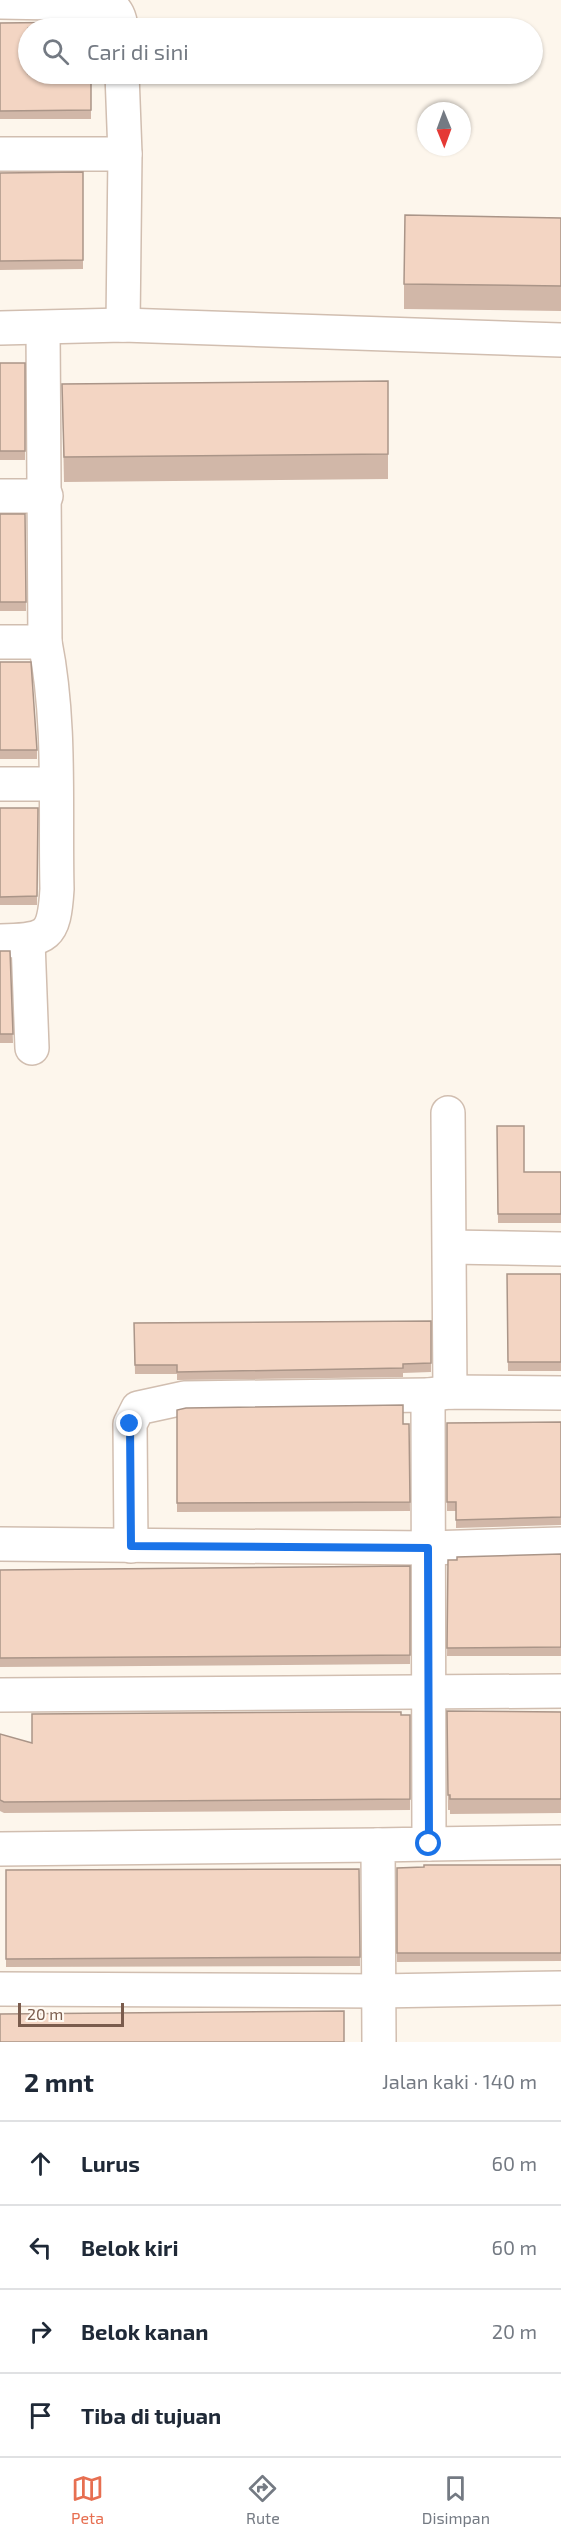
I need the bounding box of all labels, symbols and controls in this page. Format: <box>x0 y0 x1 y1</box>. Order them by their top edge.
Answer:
search box <box>18 18 543 84</box>
icon: search <box>39 35 72 68</box>
text: Cari di sini <box>87 38 189 64</box>
north arrow <box>417 102 471 156</box>
route end <box>116 1410 142 1436</box>
route start <box>415 1830 441 1856</box>
scale bar <box>18 2000 124 2028</box>
text: 20 m <box>27 2004 63 2023</box>
text: 2 mnt <box>24 2066 94 2097</box>
text: Jalan kaki · 140 m <box>382 2069 537 2093</box>
icon: ahead <box>24 2147 57 2180</box>
text: Lurus <box>81 2150 140 2176</box>
text: 60 m <box>492 2151 537 2175</box>
icon: left <box>24 2231 57 2264</box>
text: Belok kiri <box>81 2234 178 2260</box>
text: 60 m <box>492 2235 537 2259</box>
icon: right <box>24 2315 57 2348</box>
text: Belok kanan <box>81 2318 208 2344</box>
text: 20 m <box>492 2319 537 2343</box>
icon: arrive <box>24 2399 57 2432</box>
text: Tiba di tujuan <box>81 2402 221 2428</box>
tab: Peta <box>71 2472 104 2527</box>
tab: Rute <box>246 2472 280 2527</box>
tab: Disimpan <box>422 2472 490 2527</box>

